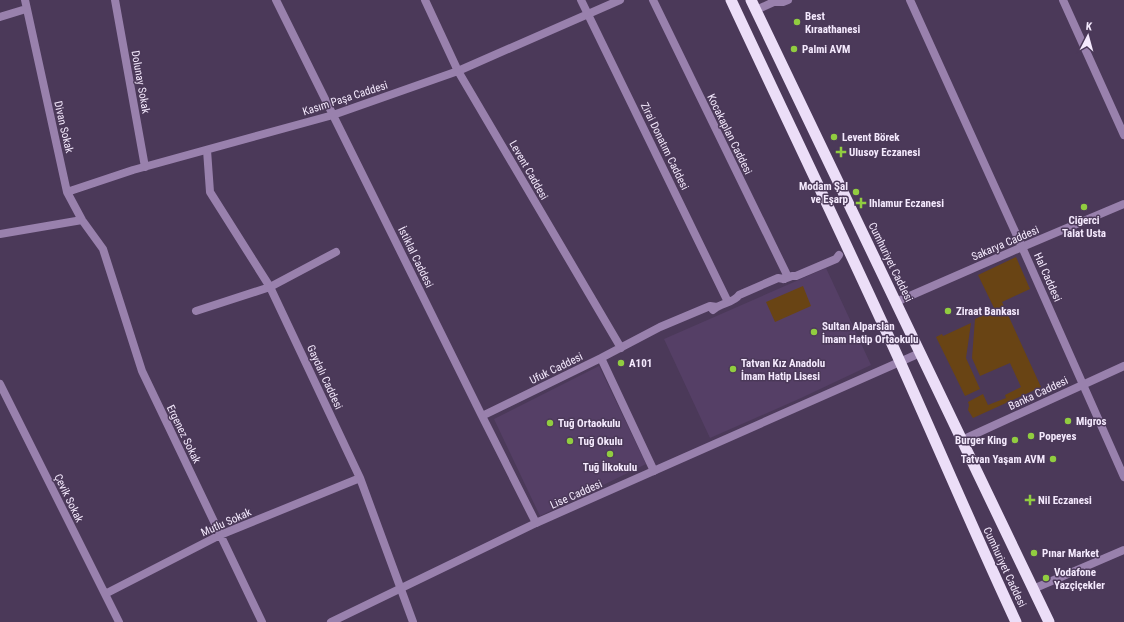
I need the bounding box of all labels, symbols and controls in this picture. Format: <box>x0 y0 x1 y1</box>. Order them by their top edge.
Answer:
place label: Best Kıraathanesi <box>805 10 860 36</box>
north arrow <box>1068 16 1108 56</box>
marker: Best Kıraathanesi <box>792 17 802 27</box>
text: K <box>1085 20 1094 33</box>
place label: Palmi AVM <box>802 43 850 56</box>
marker: Palmi AVM <box>789 44 799 54</box>
street label: Dolunay Sokak <box>129 50 152 115</box>
street label: Kasım Paşa Caddesi <box>301 79 389 118</box>
street label: Kocakaplan Caddesi <box>704 92 755 177</box>
street label: Divan Sokak <box>51 100 76 154</box>
street label: Zirai Donatım Caddesi <box>638 100 691 192</box>
place label: Levent Börek <box>842 131 900 144</box>
marker: Levent Börek <box>829 132 839 142</box>
street label: Levent Caddesi <box>506 138 551 202</box>
place label: Ulusoy Eczanesi <box>849 146 920 159</box>
marker: Ulusoy Eczanesi <box>836 147 846 157</box>
place label: Modam Şal ve Eşarp <box>799 180 849 206</box>
marker: Modam Şal ve Eşarp <box>851 187 861 197</box>
place label: Ihlamur Eczanesi <box>869 197 944 210</box>
marker: Ihlamur Eczanesi <box>856 198 866 208</box>
marker: Ciğerci Talat Usta <box>1079 202 1089 212</box>
place label: Ciğerci Talat Usta <box>1062 214 1106 240</box>
street label: Cumhuriyet Caddesi <box>866 220 915 304</box>
street label: Sakarya Caddesi <box>969 223 1041 264</box>
street label: İstiklal Caddesi <box>395 224 436 290</box>
street label: Hal Caddesi <box>1031 251 1064 304</box>
place label: Ziraat Bankası <box>956 305 1020 318</box>
marker: Ziraat Bankası <box>943 306 953 316</box>
place label: Sultan Alparslan İmam Hatip Ortaokulu <box>822 320 919 346</box>
marker: Sultan Alparslan İmam Hatip Ortaokulu <box>809 327 819 337</box>
street label: Gaydalı Caddesi <box>304 343 345 412</box>
street label: Ufuk Caddesi <box>527 350 585 387</box>
place label: A101 <box>629 357 652 370</box>
place label: Tatvan Kız Anadolu İmam Hatip Lisesi <box>741 357 825 383</box>
marker: A101 <box>616 358 626 368</box>
marker: Tatvan Kız Anadolu İmam Hatip Lisesi <box>728 364 738 374</box>
street label: Banka Caddesi <box>1006 374 1070 413</box>
street label: Ergenez Sokak <box>164 403 203 466</box>
place label: Migros <box>1076 415 1107 428</box>
marker: Migros <box>1063 416 1073 426</box>
place label: Tuğ Ortaokulu <box>558 417 621 430</box>
marker: Tuğ Ortaokulu <box>545 418 555 428</box>
place label: Popeyes <box>1039 430 1076 443</box>
marker: Popeyes <box>1026 431 1036 441</box>
place label: Burger King <box>955 434 1007 447</box>
place label: Tuğ Okulu <box>578 435 623 448</box>
marker: Burger King <box>1010 435 1020 445</box>
marker: Tuğ Okulu <box>565 436 575 446</box>
marker: Tuğ İlkokulu <box>605 449 615 459</box>
place label: Tatvan Yaşam AVM <box>961 453 1045 466</box>
marker: Tatvan Yaşam AVM <box>1048 454 1058 464</box>
place label: Tuğ İlkokulu <box>583 460 637 474</box>
street label: Çevik Sokak <box>51 472 86 525</box>
street label: Lise Caddesi <box>548 477 604 512</box>
place label: Nil Eczanesi <box>1038 494 1092 507</box>
marker: Nil Eczanesi <box>1025 495 1035 505</box>
street label: Mutlu Sokak <box>199 506 253 539</box>
street label: Cumhuriyet Caddesi <box>980 525 1029 609</box>
place label: Pınar Market <box>1042 547 1099 560</box>
marker: Pınar Market <box>1029 548 1039 558</box>
place label: Vodafone Yazçiçekler <box>1054 566 1105 592</box>
marker: Vodafone Yazçiçekler <box>1041 573 1051 583</box>

